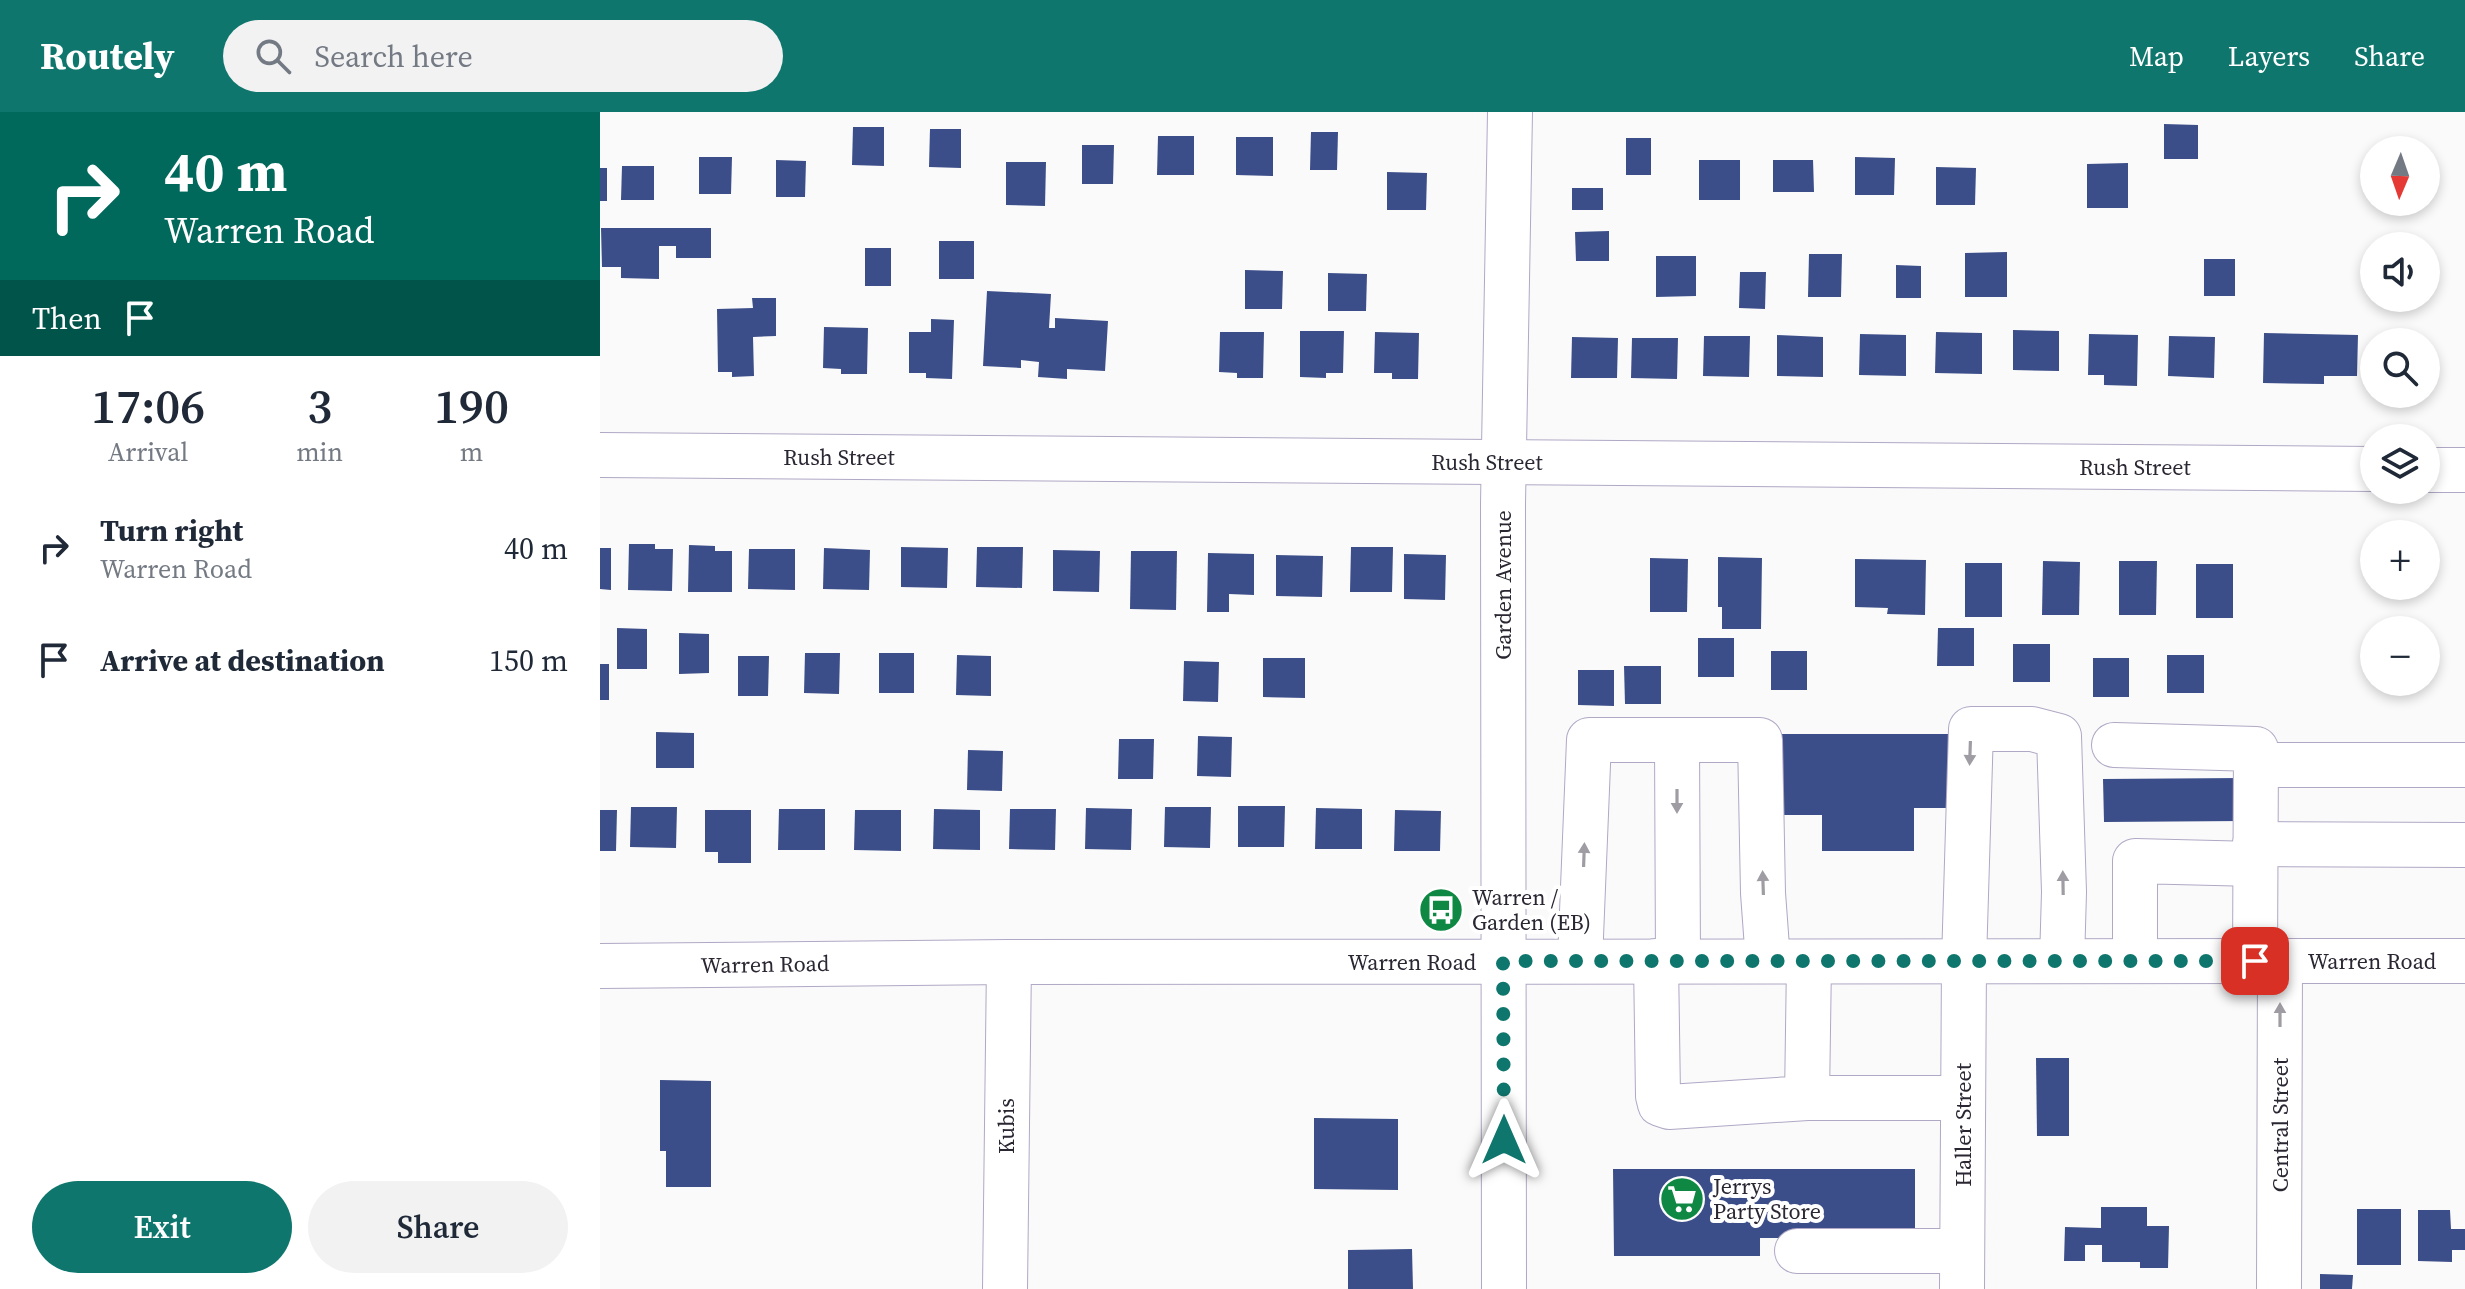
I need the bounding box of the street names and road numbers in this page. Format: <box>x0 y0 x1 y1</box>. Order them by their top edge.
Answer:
street label: Rush Street <box>783 442 896 472</box>
street label: Rush Street <box>1431 447 1544 477</box>
street label: Rush Street <box>2079 452 2192 482</box>
street label: Garden Avenue <box>1488 510 1518 660</box>
street label: Warren Road <box>2308 946 2437 976</box>
street label: Warren Road <box>1348 947 1477 977</box>
street label: Warren Road <box>700 948 830 980</box>
street label: Central Street <box>2265 1057 2295 1192</box>
street label: Haller Street <box>1948 1062 1978 1187</box>
street label: Kubis <box>991 1098 1021 1154</box>

